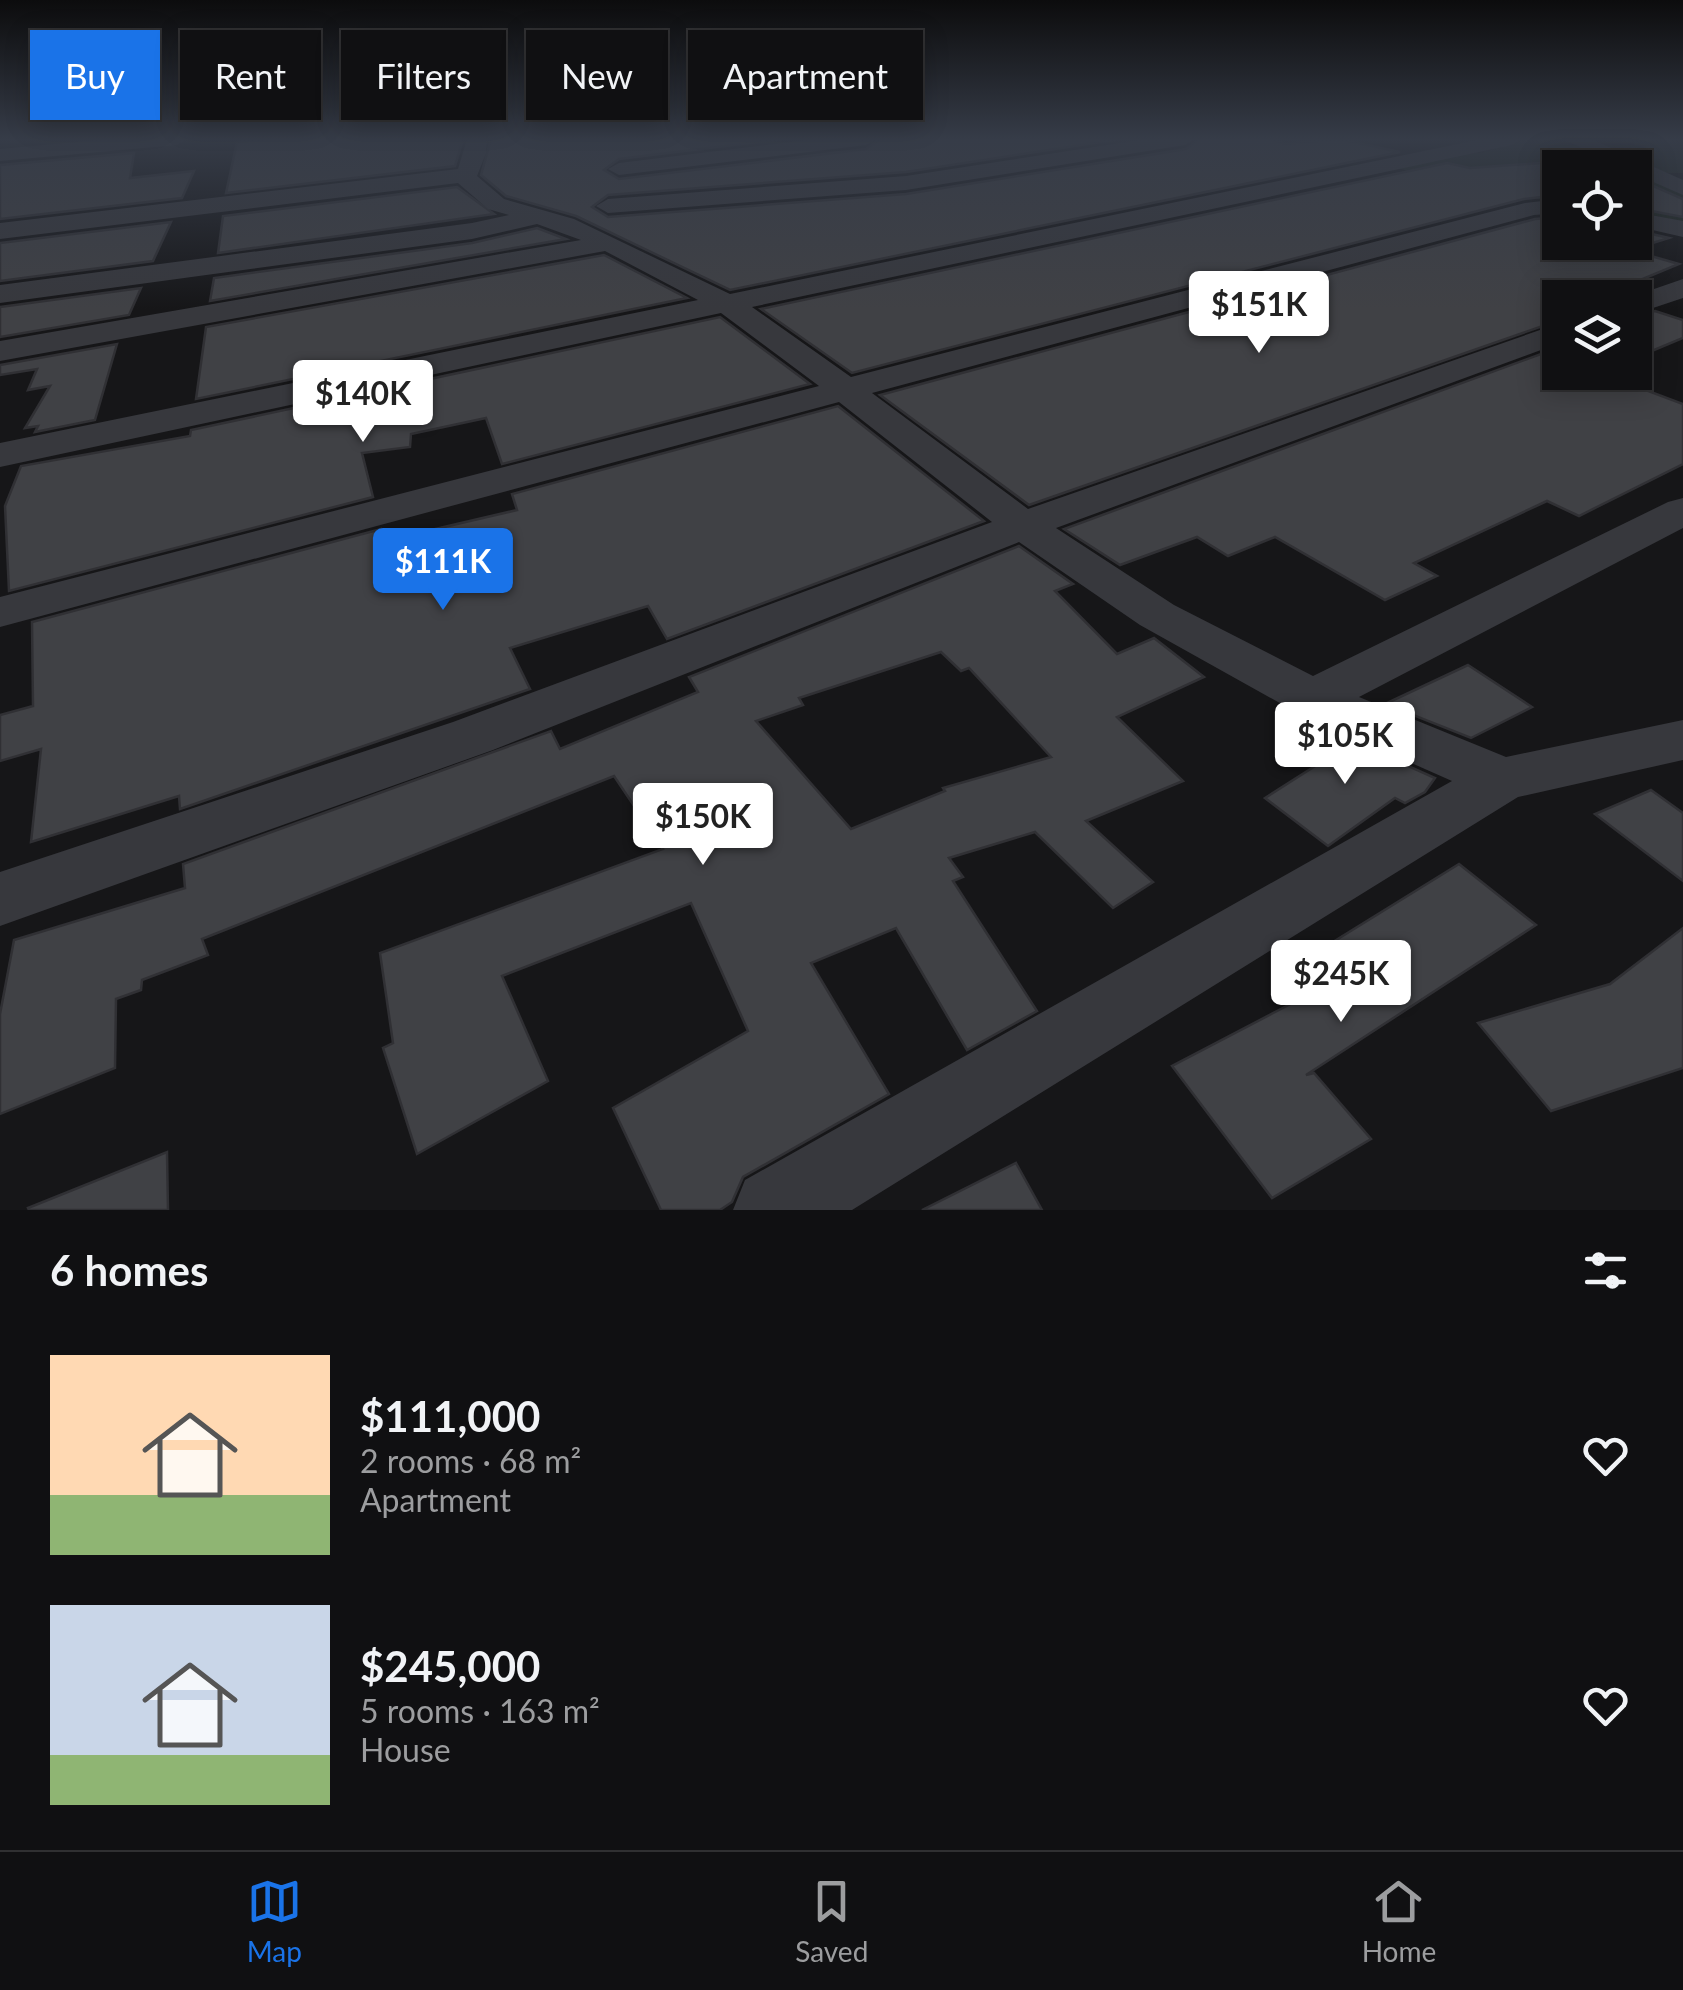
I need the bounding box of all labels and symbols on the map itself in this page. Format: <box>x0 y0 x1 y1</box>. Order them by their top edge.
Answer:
pin: $151K <box>1189 271 1329 356</box>
pin: $140K <box>293 360 433 445</box>
pin: $111K <box>373 528 513 613</box>
pin: $105K <box>1275 702 1415 787</box>
pin: $150K <box>633 783 773 868</box>
pin: $245K <box>1271 940 1411 1025</box>

